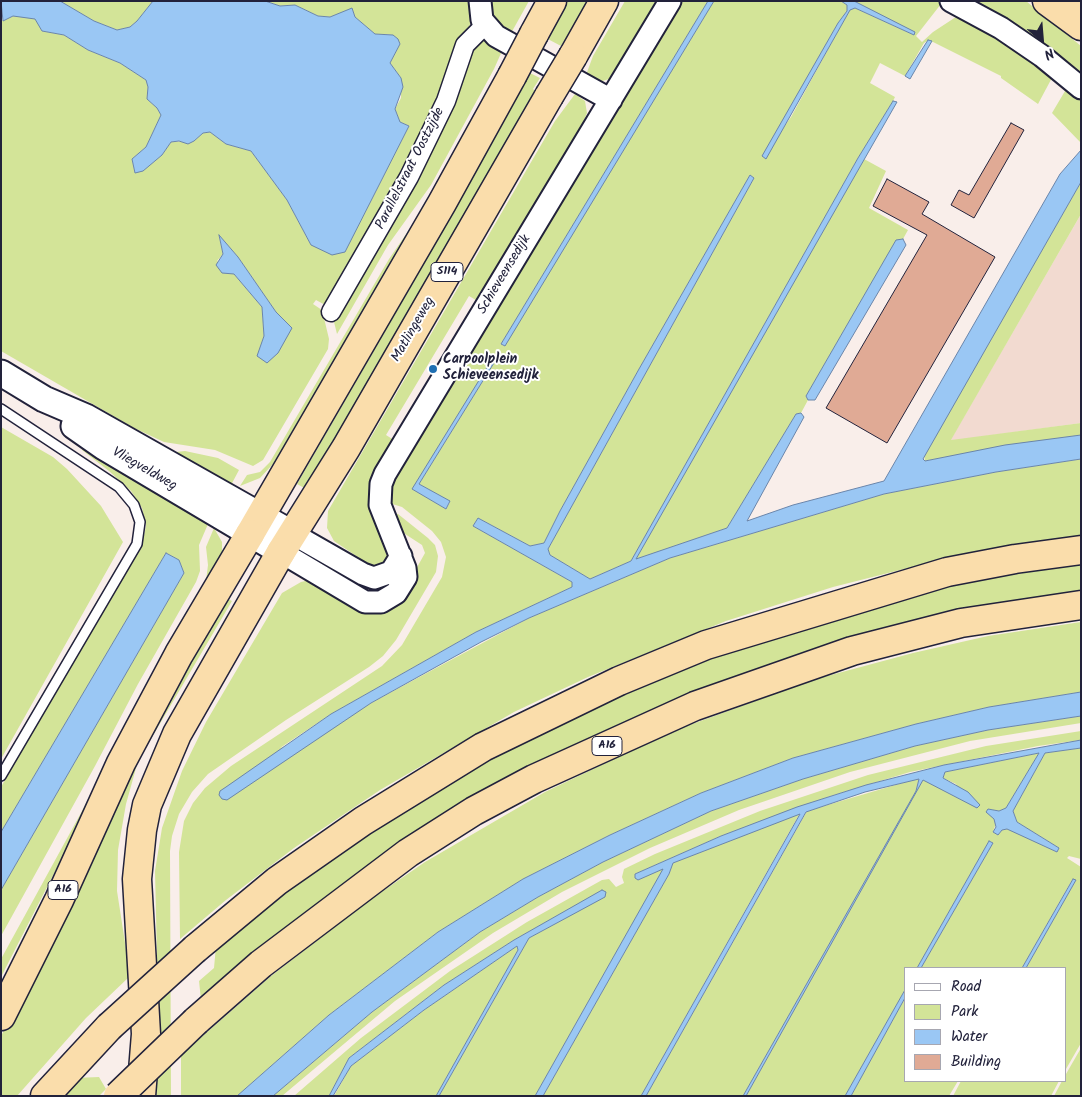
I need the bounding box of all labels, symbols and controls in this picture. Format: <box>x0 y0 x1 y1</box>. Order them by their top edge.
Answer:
north arrow <box>1017 15 1067 65</box>
text: N <box>1040 42 1058 65</box>
street label: Parallelstraat Oostzijde <box>373 105 449 233</box>
street label: Schieveensedijk <box>475 232 535 318</box>
road number: S114 <box>431 262 463 282</box>
street label: Matlingeweg <box>389 294 439 366</box>
place label: Carpoolplein Schieveensedijk <box>443 353 538 386</box>
marker: Carpoolplein Schieveensedijk <box>427 363 439 375</box>
street label: Vliegveldweg <box>109 445 179 495</box>
road number: A16 <box>592 736 622 756</box>
road number: A16 <box>48 880 78 900</box>
legend <box>904 967 1067 1082</box>
text: Road <box>951 975 981 999</box>
text: Park <box>951 1000 978 1024</box>
text: Water <box>951 1025 987 1049</box>
text: Building <box>951 1050 1001 1074</box>

